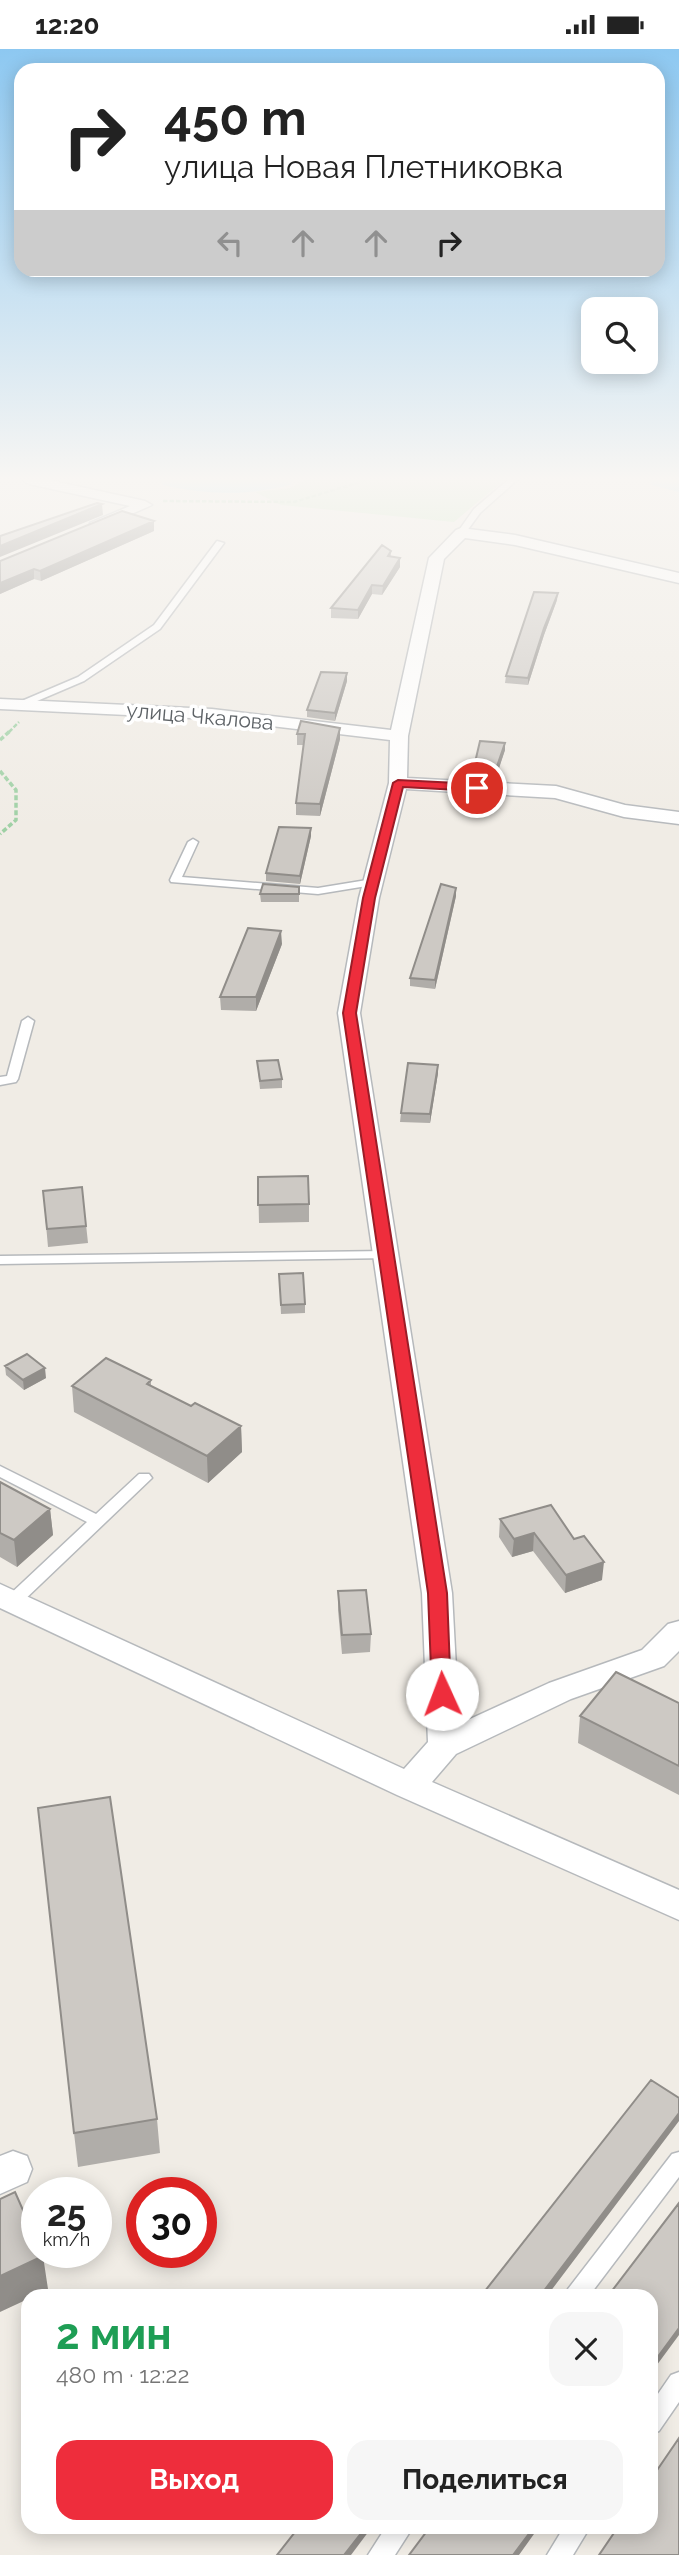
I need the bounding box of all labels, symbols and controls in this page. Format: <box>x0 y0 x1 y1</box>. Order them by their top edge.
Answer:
text: 12:20 <box>35 10 100 40</box>
text: 450 m <box>164 89 307 146</box>
icon: right <box>49 91 140 182</box>
text: улица Новая Плетниковка <box>164 148 563 185</box>
icon: left <box>211 224 249 262</box>
icon: ahead <box>284 224 322 262</box>
icon: ahead <box>357 224 395 262</box>
icon: right <box>430 224 468 262</box>
map controls <box>581 297 658 374</box>
button: search <box>581 297 658 374</box>
street label: улица Чкалова <box>125 697 275 735</box>
pin <box>447 758 507 818</box>
icon: arrive <box>458 769 496 807</box>
position arrow <box>405 1657 479 1731</box>
speed limit sign: 30 <box>126 2177 217 2268</box>
text: 25 <box>47 2193 86 2234</box>
text: km/h <box>43 2229 90 2250</box>
text: 2 мин <box>56 2310 172 2359</box>
button: close <box>549 2312 623 2386</box>
text: 480 m · 12:22 <box>56 2361 189 2388</box>
button: Выход <box>56 2440 333 2520</box>
button: Поделиться <box>347 2440 623 2520</box>

